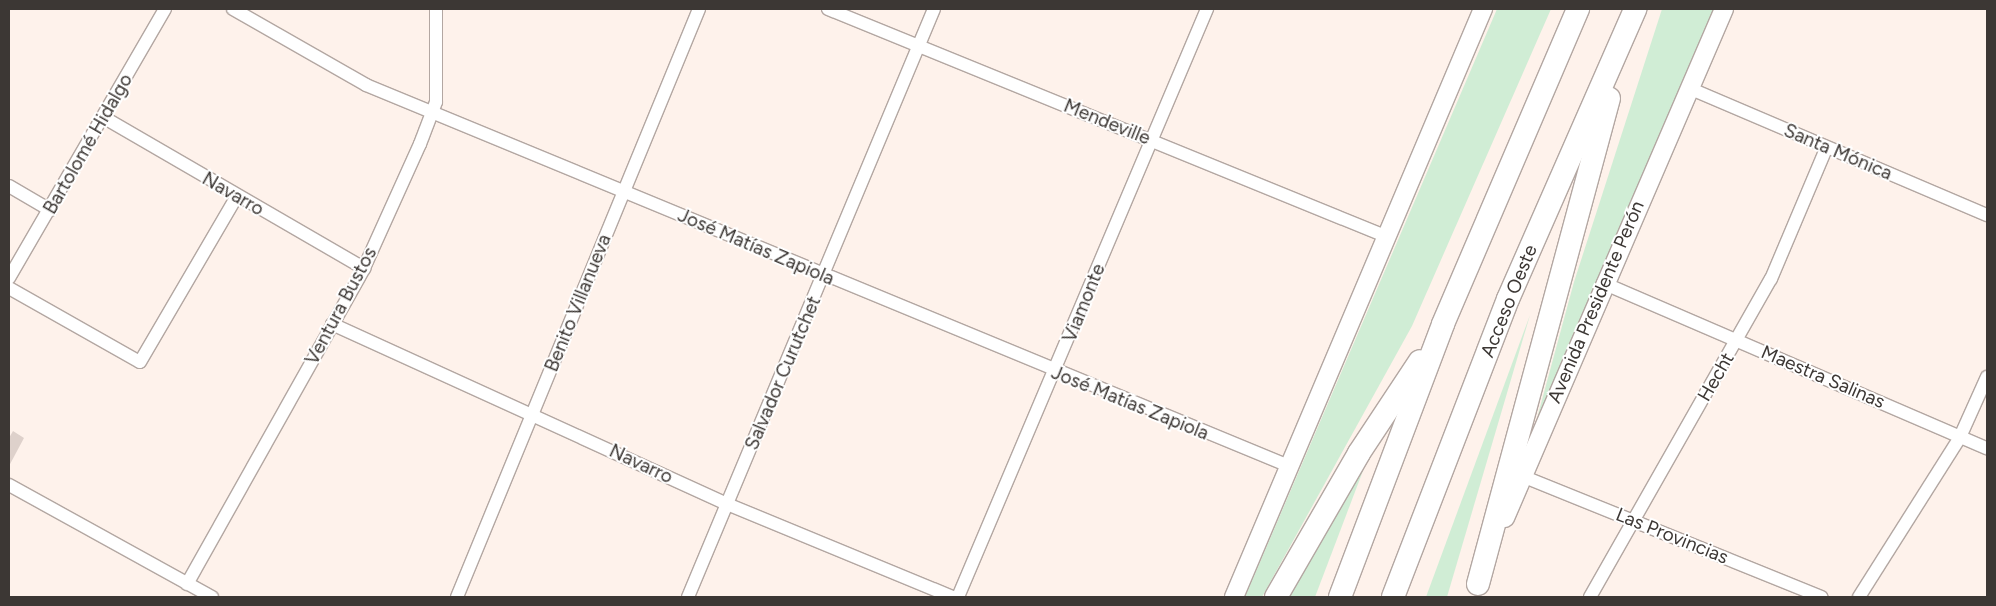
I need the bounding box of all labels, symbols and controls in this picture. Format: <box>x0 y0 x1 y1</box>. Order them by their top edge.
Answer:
street label: Bartolomé Hidalgo <box>39 70 137 218</box>
street label: Mendeville <box>1060 94 1154 150</box>
street label: Santa Mónica <box>1780 119 1896 185</box>
street label: Navarro <box>198 167 268 221</box>
street label: Avenida Presidente Perón <box>1543 197 1649 407</box>
street label: José Matías Zapiola <box>674 204 838 290</box>
street label: Benito Villanueva <box>540 231 616 375</box>
street label: Acceso Oeste <box>1476 241 1542 361</box>
street label: Ventura Bustos <box>300 243 382 369</box>
street label: Viamonte <box>1058 260 1110 346</box>
street label: Salvador Curutchet <box>740 293 826 453</box>
street label: Maestra Salinas <box>1758 341 1888 413</box>
street label: Hecht <box>1693 348 1739 406</box>
street label: José Matías Zapiola <box>1048 361 1212 445</box>
street label: Navarro <box>606 439 676 489</box>
street label: Las Provincias <box>1612 503 1732 569</box>

